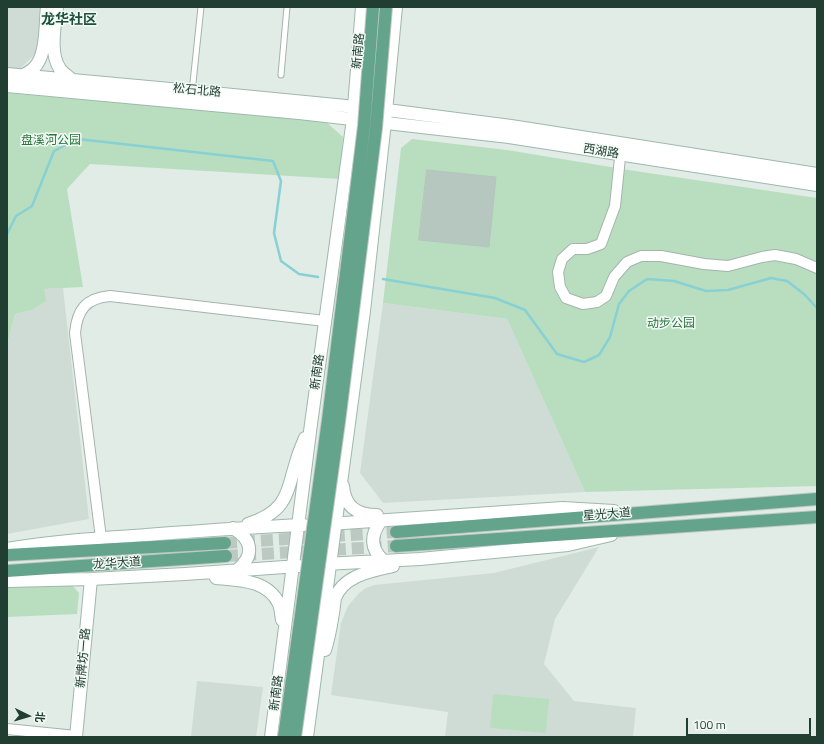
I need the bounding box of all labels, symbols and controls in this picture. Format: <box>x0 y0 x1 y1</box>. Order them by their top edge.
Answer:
district label: 龙华社区 <box>41 13 97 29</box>
street label: 新南路 <box>350 32 368 70</box>
street label: 松石北路 <box>172 82 222 100</box>
park label: 盘溪河公园 <box>21 134 81 148</box>
street label: 西湖路 <box>582 142 620 162</box>
park label: 动步公园 <box>647 317 695 331</box>
street label: 新南路 <box>308 353 328 391</box>
street label: 星光大道 <box>582 506 632 524</box>
street label: 龙华大道 <box>93 555 141 573</box>
street label: 新牌坊一路 <box>74 627 94 689</box>
street label: 新南路 <box>268 674 286 712</box>
north arrow <box>8 696 48 736</box>
scale bar <box>688 710 813 736</box>
text: 北 <box>32 711 48 723</box>
text: 100 m <box>693 715 726 734</box>

